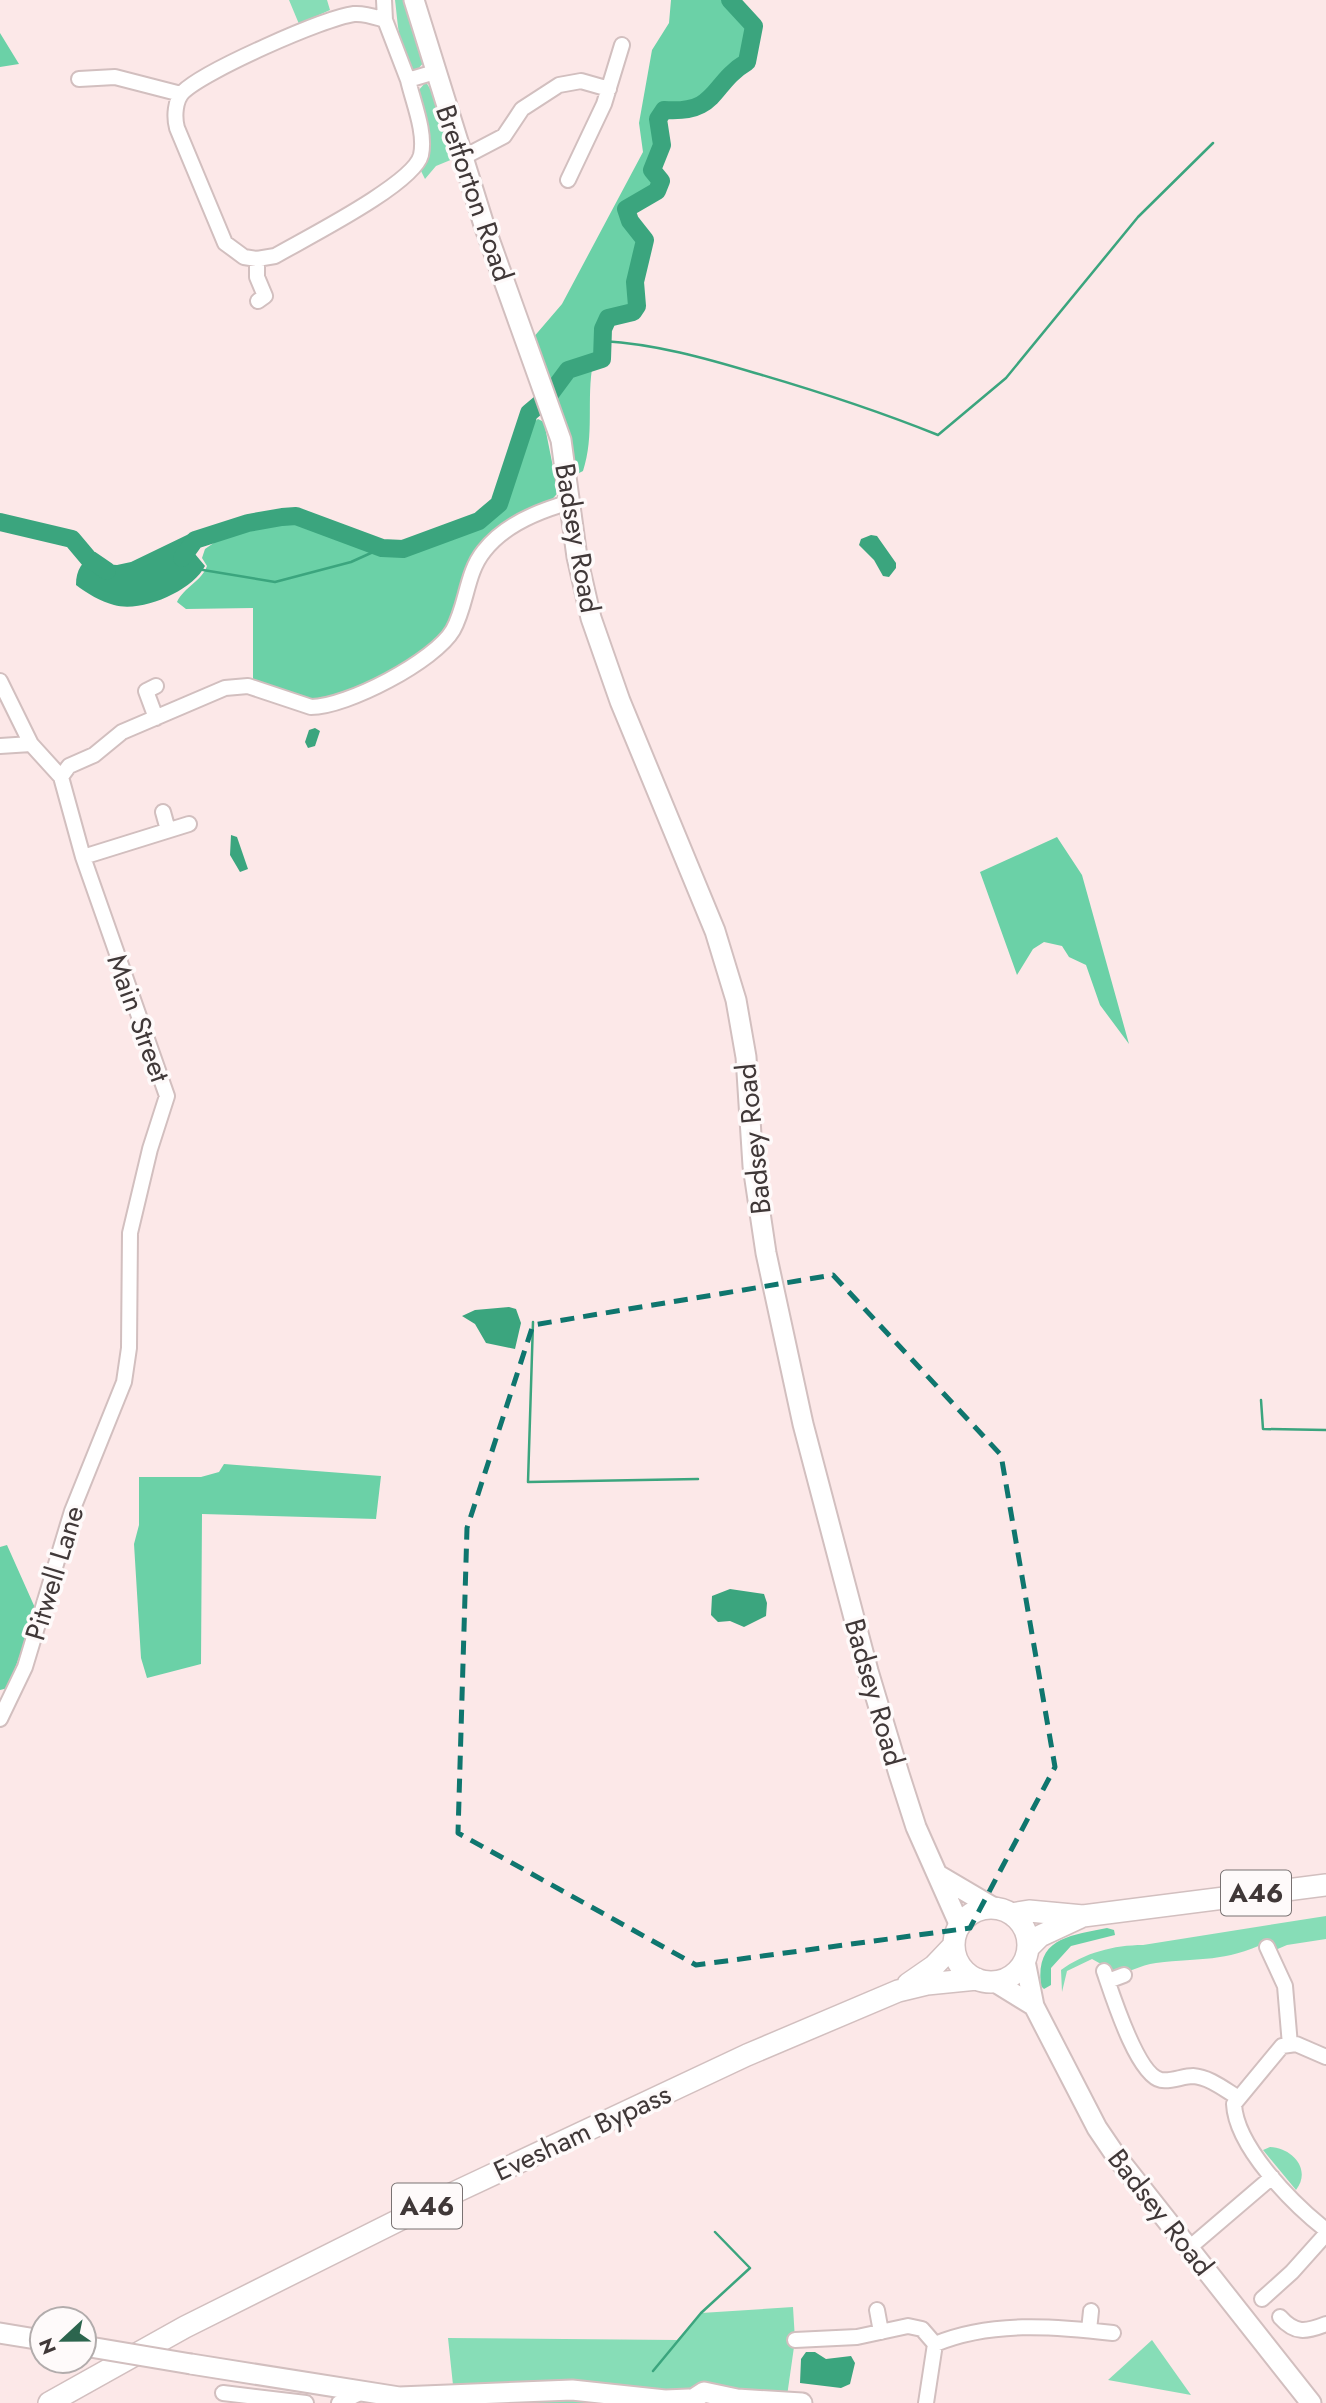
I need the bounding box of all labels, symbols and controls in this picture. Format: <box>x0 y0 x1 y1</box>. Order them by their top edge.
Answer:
street label: Bretforton Road <box>425 99 524 287</box>
street label: Badsey Road <box>544 460 611 616</box>
street label: Main Street <box>96 949 181 1088</box>
street label: Badsey Road <box>725 1061 782 1216</box>
street label: Pitwell Lane <box>15 1501 94 1646</box>
street label: Badsey Road <box>834 1614 915 1771</box>
road number: A46 <box>1221 1870 1291 1916</box>
street label: Evesham Bypass <box>487 2073 678 2191</box>
street label: Badsey Road <box>1098 2140 1223 2285</box>
road number: A46 <box>392 2184 462 2228</box>
north arrow <box>28 2305 98 2375</box>
text: N <box>32 2334 63 2358</box>

